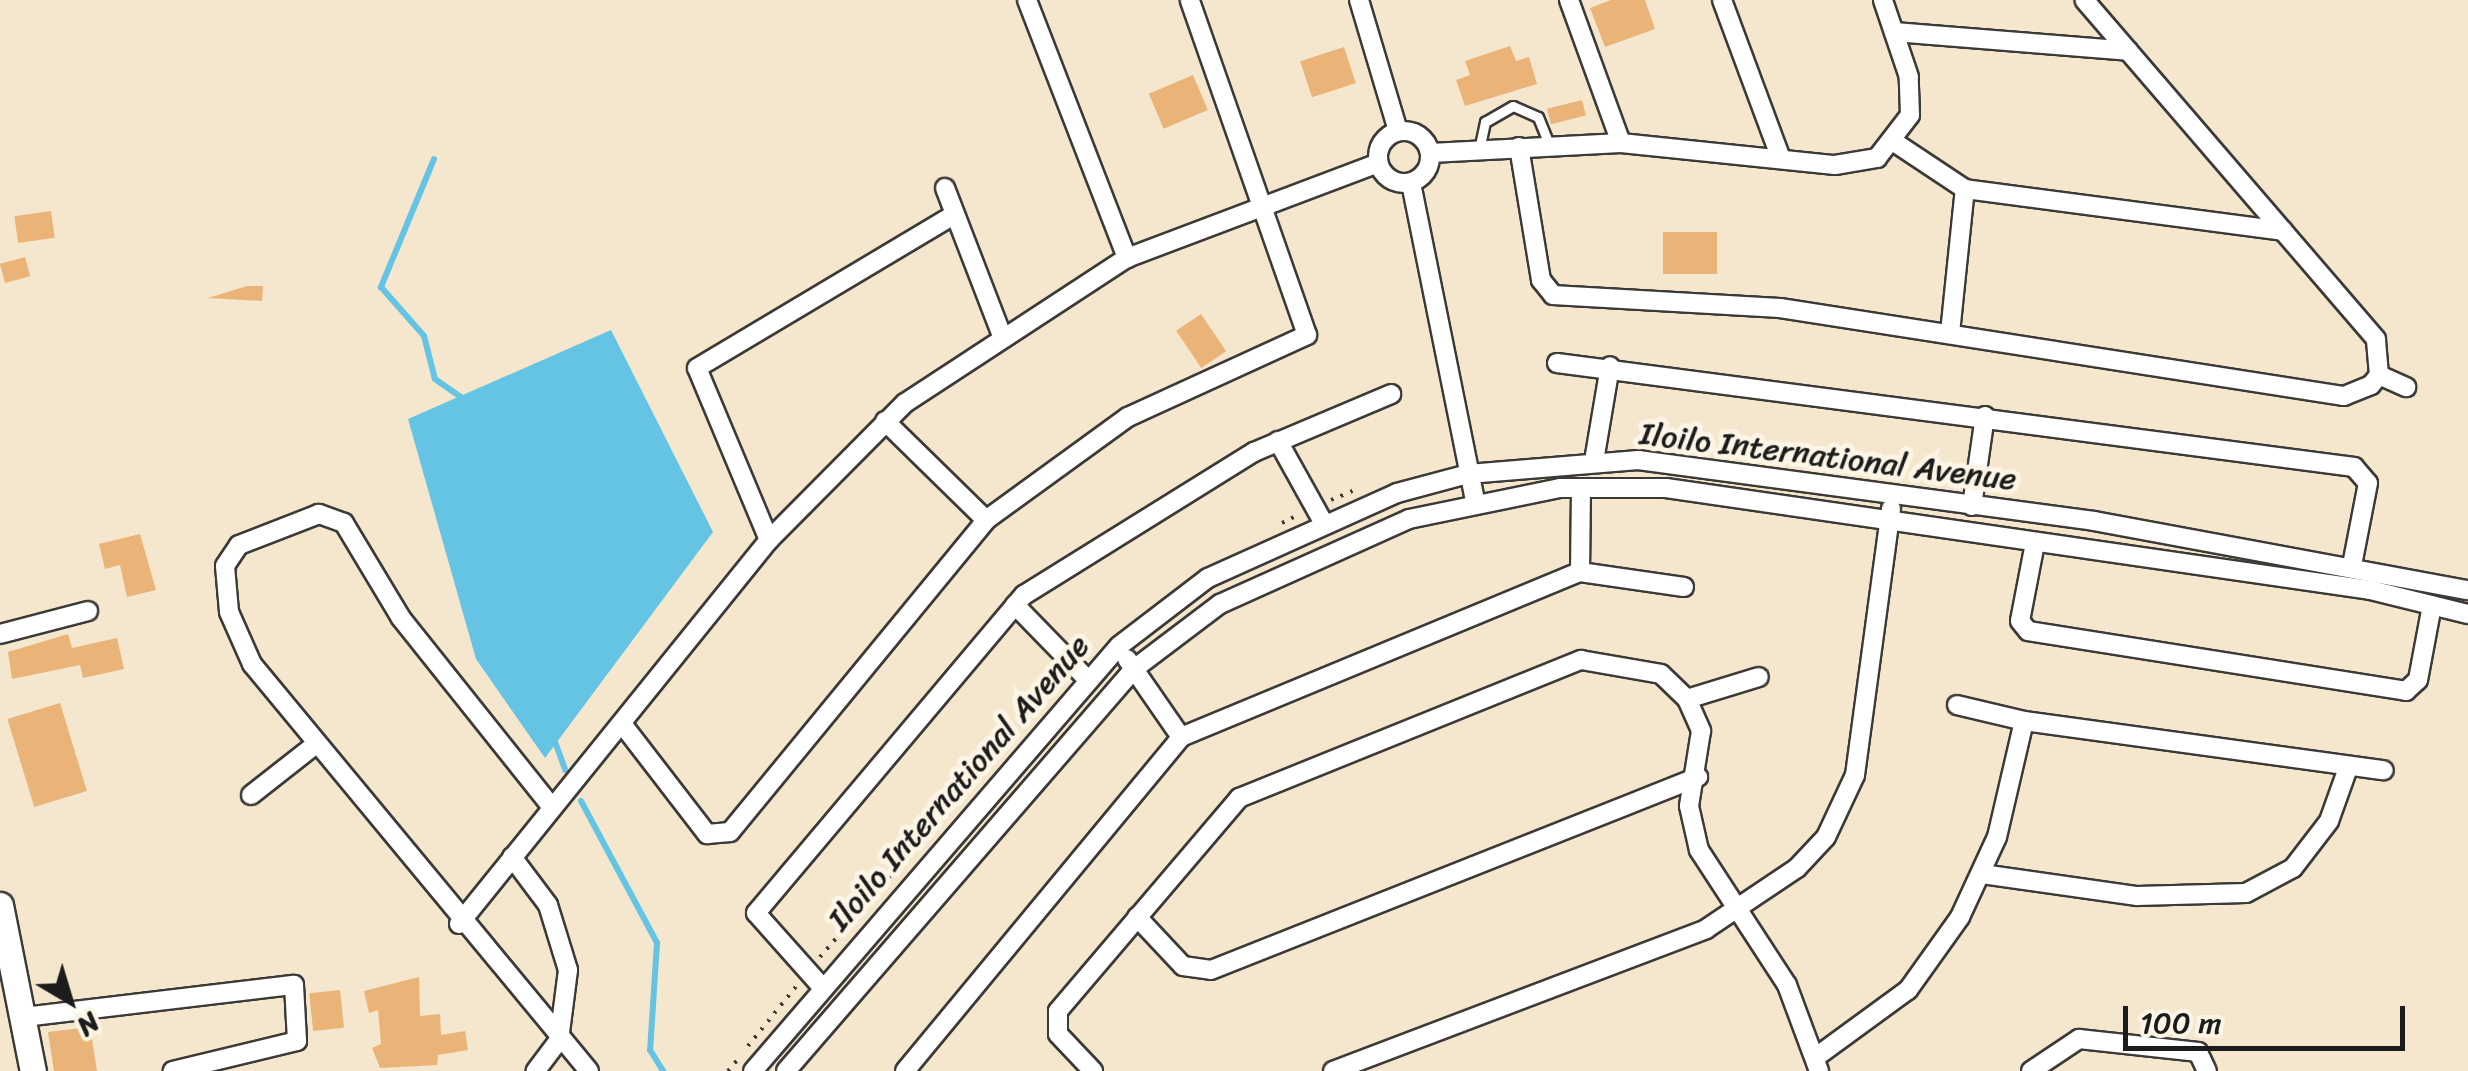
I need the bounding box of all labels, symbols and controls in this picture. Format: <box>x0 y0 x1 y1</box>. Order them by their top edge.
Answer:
street label: Iloilo International Avenue <box>1638 415 2018 499</box>
street label: Iloilo International Avenue <box>820 627 1098 939</box>
north arrow <box>20 951 120 1051</box>
scale bar <box>2128 986 2410 1048</box>
text: 100 m <box>2140 996 2222 1050</box>
text: N <box>66 1000 112 1050</box>

